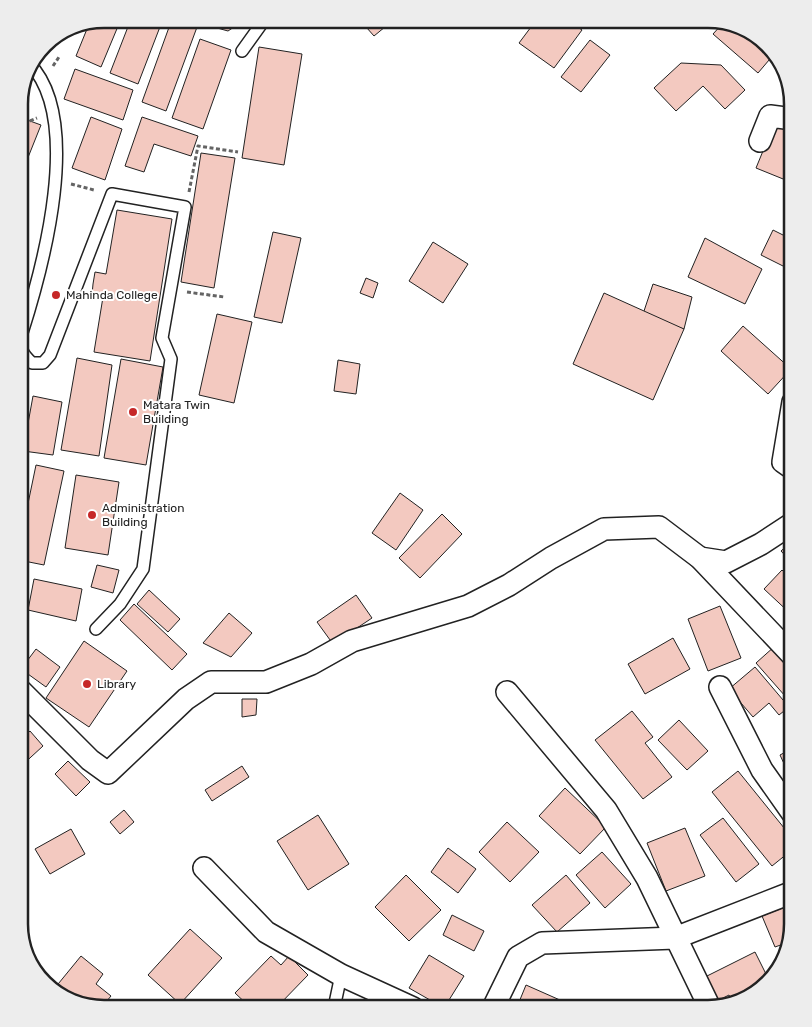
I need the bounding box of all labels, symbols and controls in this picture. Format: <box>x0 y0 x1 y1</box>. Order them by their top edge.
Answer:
place label: Mahinda College <box>66 288 158 302</box>
marker: Mahinda College <box>50 289 62 301</box>
place label: Matara Twin Building <box>143 398 210 426</box>
marker: Matara Twin Building <box>127 406 139 418</box>
place label: Administration Building <box>102 501 184 529</box>
marker: Administration Building <box>86 509 98 521</box>
place label: Library <box>97 677 136 691</box>
marker: Library <box>81 678 93 690</box>

